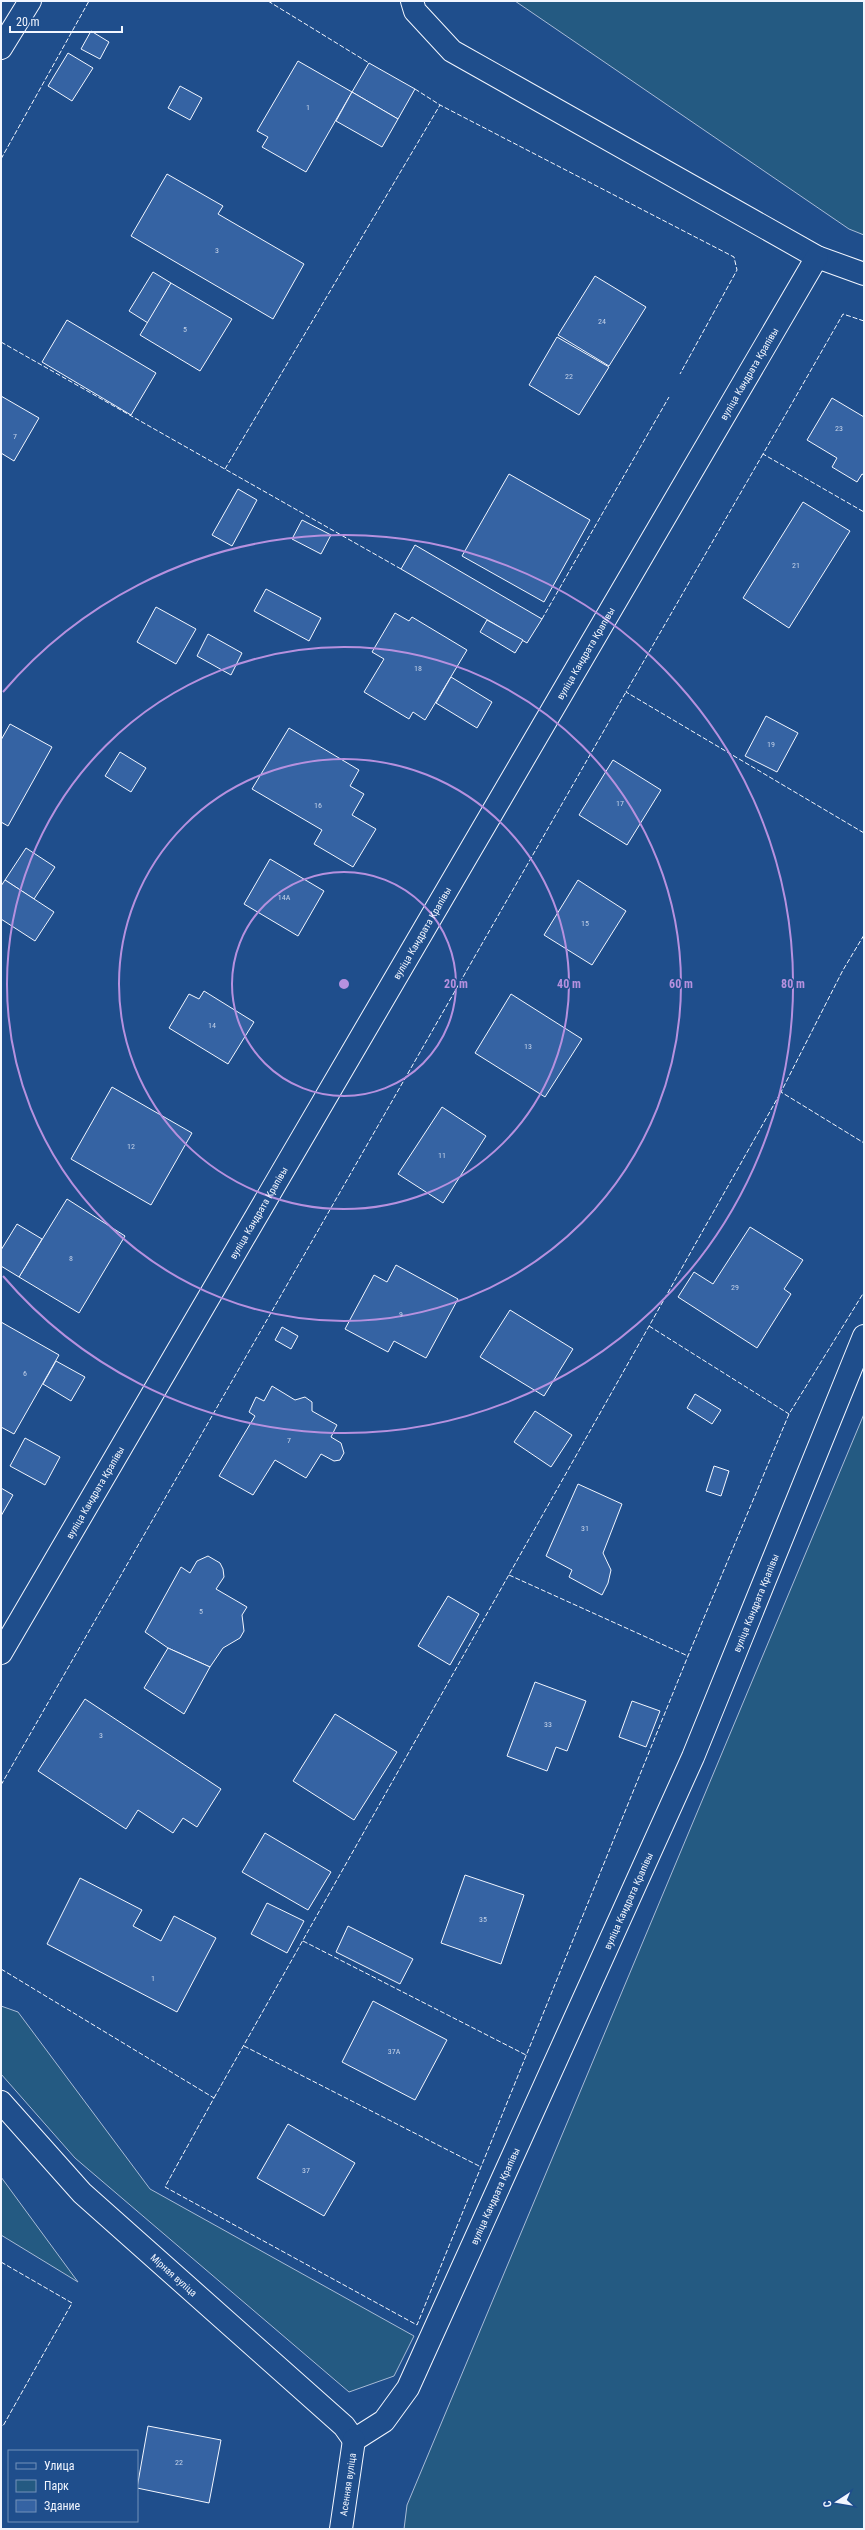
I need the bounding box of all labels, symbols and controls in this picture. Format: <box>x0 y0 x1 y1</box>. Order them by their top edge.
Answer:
scale bar <box>10 8 122 34</box>
text: 20 m <box>16 15 40 29</box>
house number: 1 <box>306 103 310 112</box>
house number: 3 <box>215 246 219 255</box>
house number: 24 <box>598 317 606 326</box>
house number: 5 <box>183 325 187 334</box>
street label: вуліца Кандрата Крапівы <box>718 326 781 422</box>
house number: 22 <box>565 372 573 381</box>
house number: 23 <box>835 424 843 433</box>
house number: 7 <box>13 432 17 441</box>
house number: 21 <box>792 561 800 570</box>
street label: вуліца Кандрата Крапівы <box>555 605 617 702</box>
house number: 18 <box>414 664 422 673</box>
house number: 19 <box>767 740 775 749</box>
house number: 17 <box>616 799 624 808</box>
house number: 16 <box>314 801 322 810</box>
street label: вуліца Кандрата Крапівы <box>391 885 454 981</box>
house number: 14А <box>278 893 291 902</box>
house number: 15 <box>581 919 589 928</box>
centre of rings <box>337 977 351 991</box>
text: 20 m <box>444 977 468 991</box>
text: 40 m <box>557 977 581 991</box>
text: 60 m <box>669 977 693 991</box>
text: 80 m <box>781 977 805 991</box>
house number: 14 <box>208 1021 216 1030</box>
house number: 13 <box>524 1042 532 1051</box>
house number: 12 <box>127 1142 135 1151</box>
house number: 11 <box>438 1151 446 1160</box>
street label: вуліца Кандрата Крапівы <box>228 1165 290 1261</box>
house number: 8 <box>69 1254 73 1263</box>
house number: 29 <box>731 1283 739 1292</box>
house number: 9 <box>399 1310 403 1319</box>
house number: 6 <box>23 1369 27 1378</box>
house number: 7 <box>287 1436 291 1445</box>
street label: вуліца Кандрата Крапівы <box>64 1445 127 1541</box>
house number: 31 <box>581 1524 589 1533</box>
street label: вуліца Кандрата Крапівы <box>731 1552 781 1654</box>
house number: 5 <box>199 1607 203 1616</box>
house number: 33 <box>544 1720 552 1729</box>
house number: 3 <box>99 1731 103 1740</box>
street label: вуліца Кандрата Крапівы <box>602 1851 655 1951</box>
house number: 35 <box>479 1915 487 1924</box>
house number: 1 <box>151 1974 155 1983</box>
house number: 37А <box>388 2047 401 2056</box>
street label: вуліца Кандрата Крапівы <box>469 2146 522 2246</box>
house number: 37 <box>302 2166 310 2175</box>
street label: Мірная вуліца <box>148 2252 199 2299</box>
legend <box>8 2450 138 2522</box>
street label: Асенняя вуліца <box>338 2452 358 2517</box>
house number: 22 <box>175 2458 183 2467</box>
text: Улица <box>44 2459 75 2473</box>
text: Парк <box>44 2479 69 2493</box>
north arrow <box>817 2482 857 2522</box>
text: Здание <box>44 2499 81 2513</box>
text: С <box>821 2500 835 2508</box>

